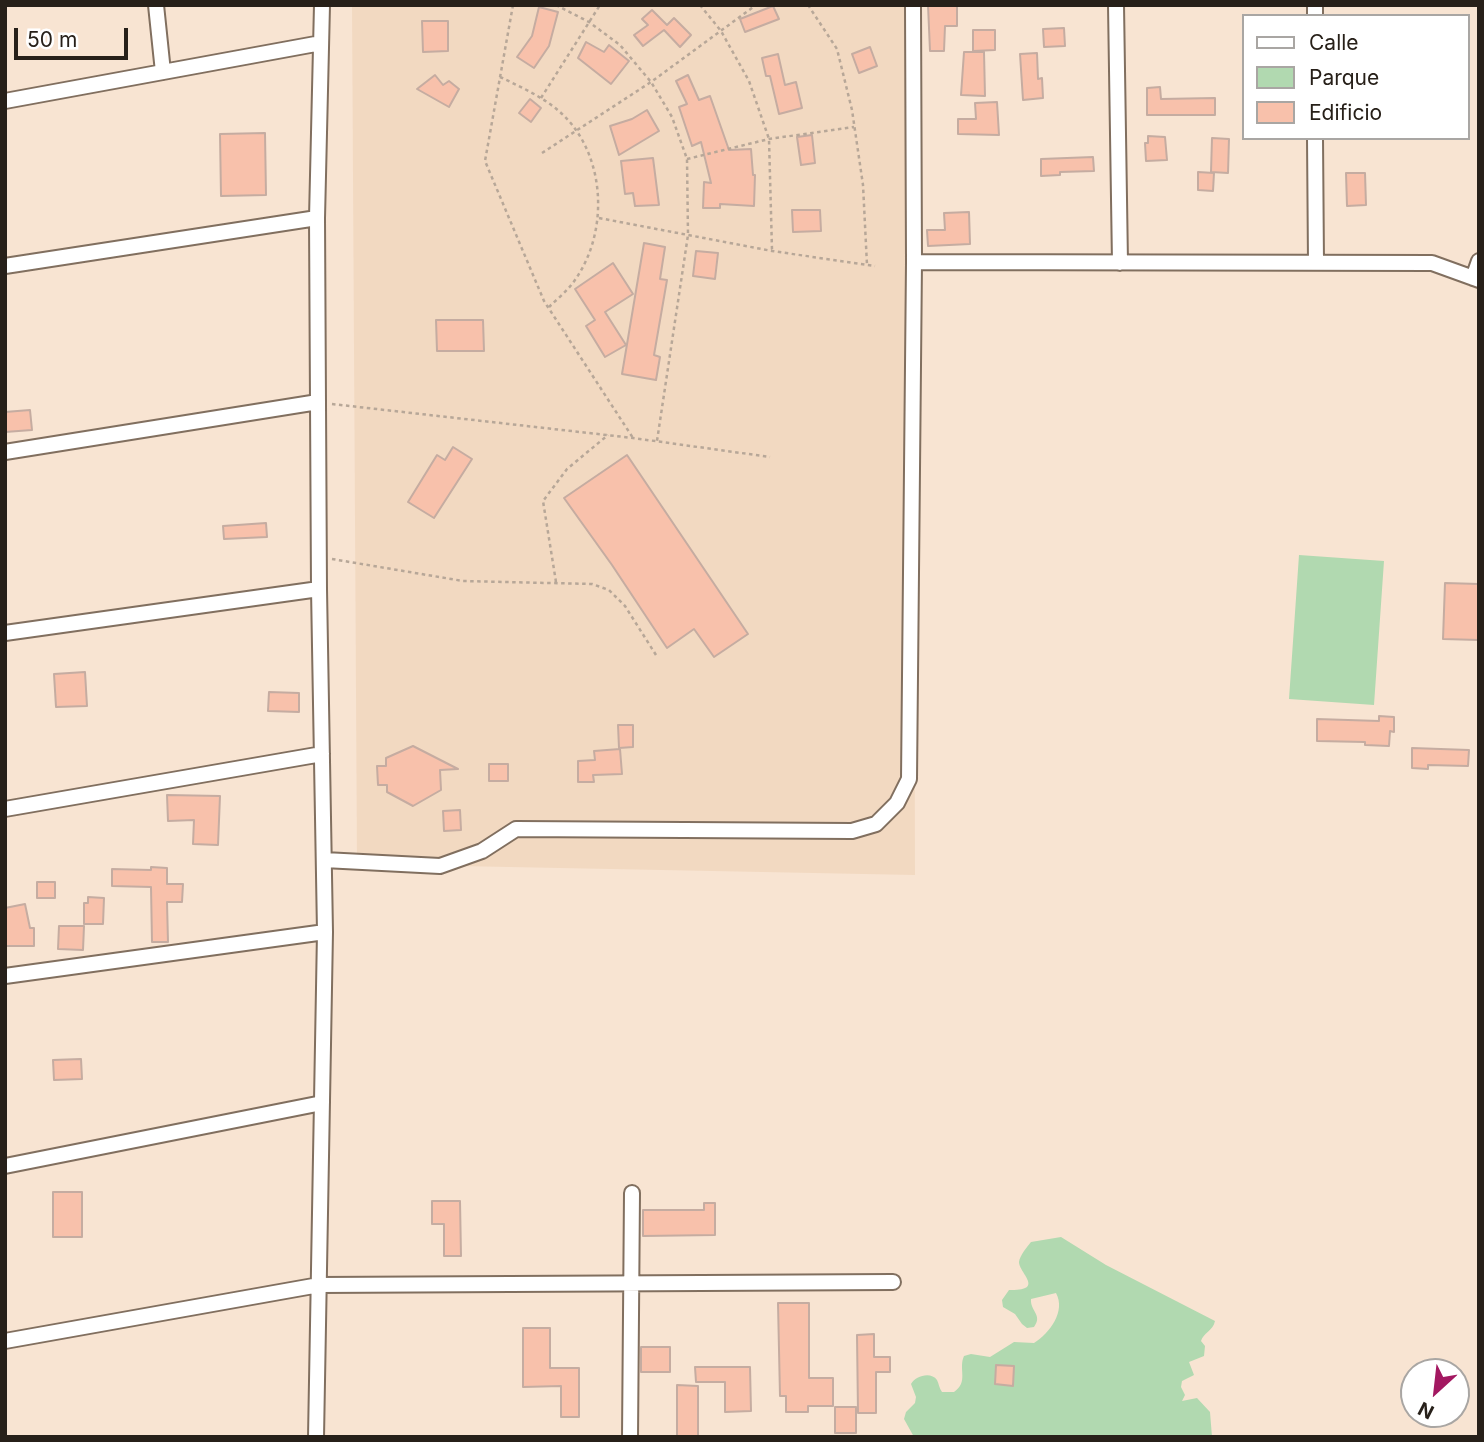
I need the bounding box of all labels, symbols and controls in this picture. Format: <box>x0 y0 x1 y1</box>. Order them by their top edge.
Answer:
scale bar <box>18 14 131 58</box>
legend <box>1242 14 1470 140</box>
text: 50 m <box>27 27 77 52</box>
text: Calle <box>1309 30 1359 55</box>
text: Parque <box>1309 65 1379 90</box>
text: Edificio <box>1309 100 1382 125</box>
north arrow <box>1400 1358 1470 1428</box>
text: N <box>1414 1397 1438 1424</box>

